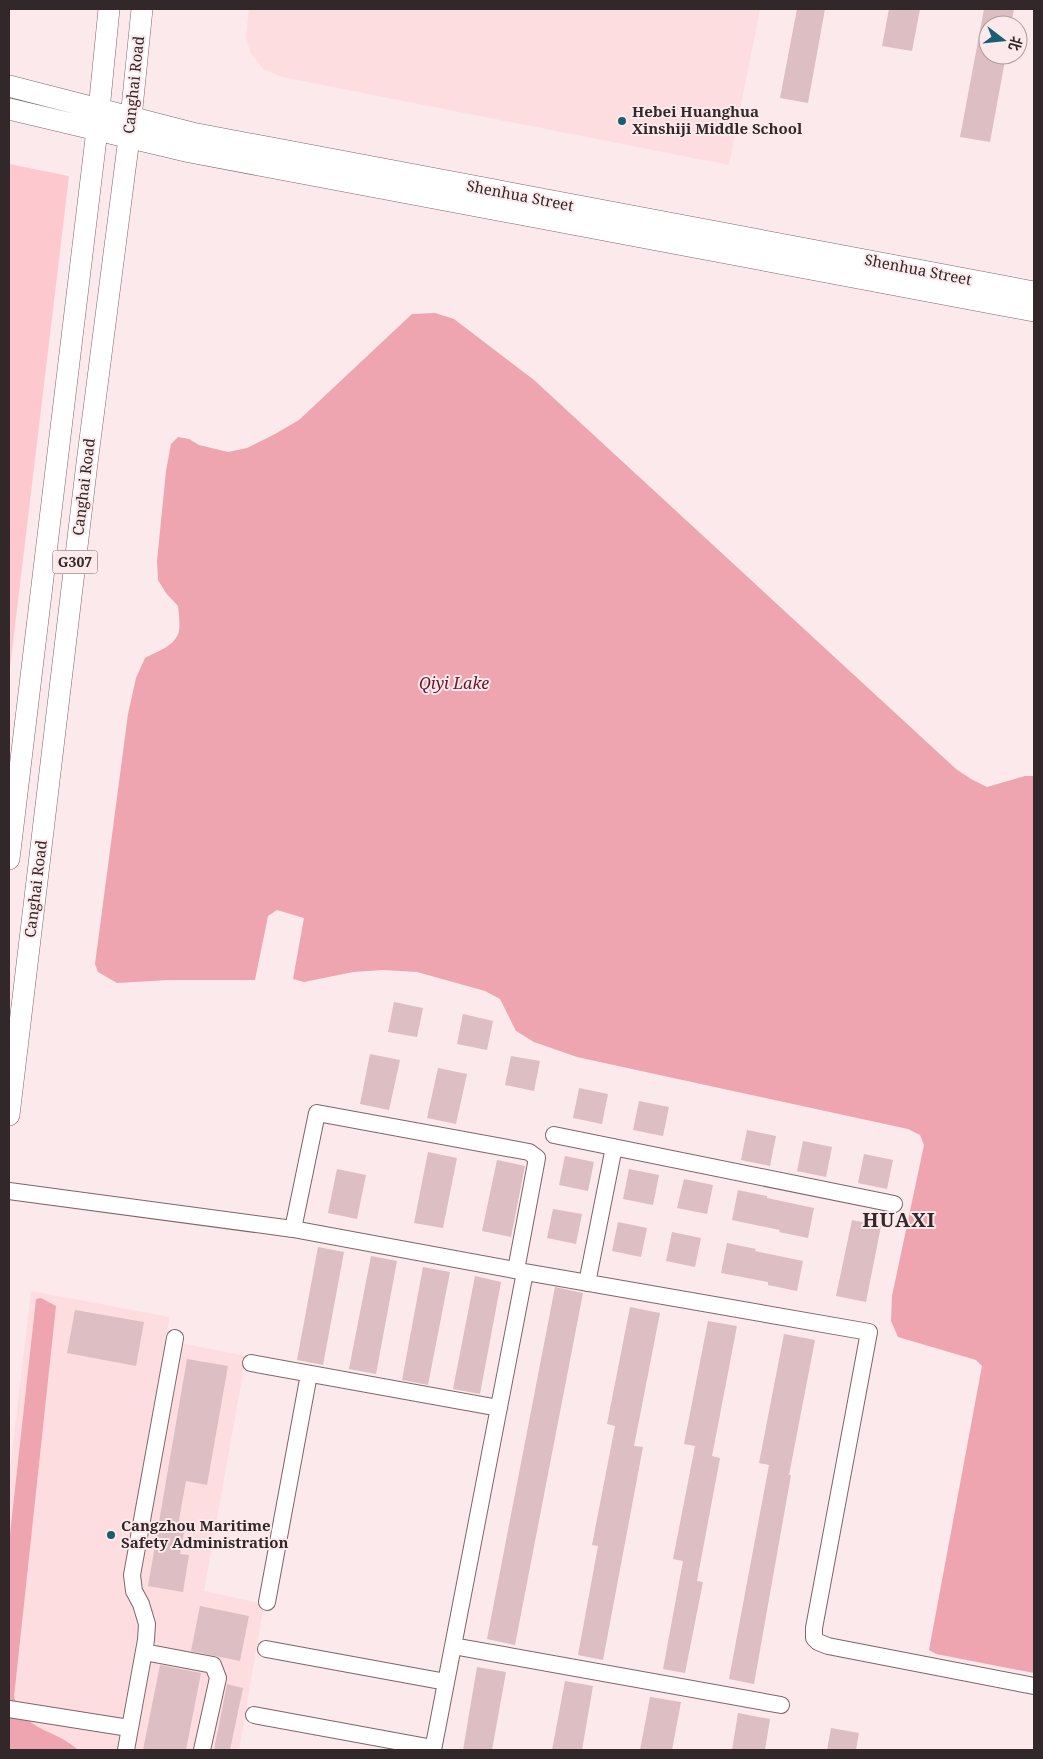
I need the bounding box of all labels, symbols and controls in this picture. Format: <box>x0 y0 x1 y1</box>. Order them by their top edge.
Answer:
north arrow <box>978 15 1028 65</box>
text: 北 <box>1005 34 1027 53</box>
street label: Canghai Road <box>118 35 148 135</box>
place label: Hebei Huanghua Xinshiji Middle School <box>632 101 803 138</box>
marker: Hebei Huanghua Xinshiji Middle School <box>616 115 628 127</box>
street label: Shenhua Street <box>465 175 575 215</box>
street label: Shenhua Street <box>863 249 973 289</box>
street label: Canghai Road <box>67 437 99 537</box>
road number: G307 <box>52 550 98 574</box>
water label: Qiyi Lake <box>419 672 489 694</box>
street label: Canghai Road <box>19 839 51 939</box>
district label: HUAXI <box>862 1206 936 1233</box>
place label: Cangzhou Maritime Safety Administration <box>121 1515 289 1552</box>
marker: Cangzhou Maritime Safety Administration <box>105 1529 117 1541</box>

